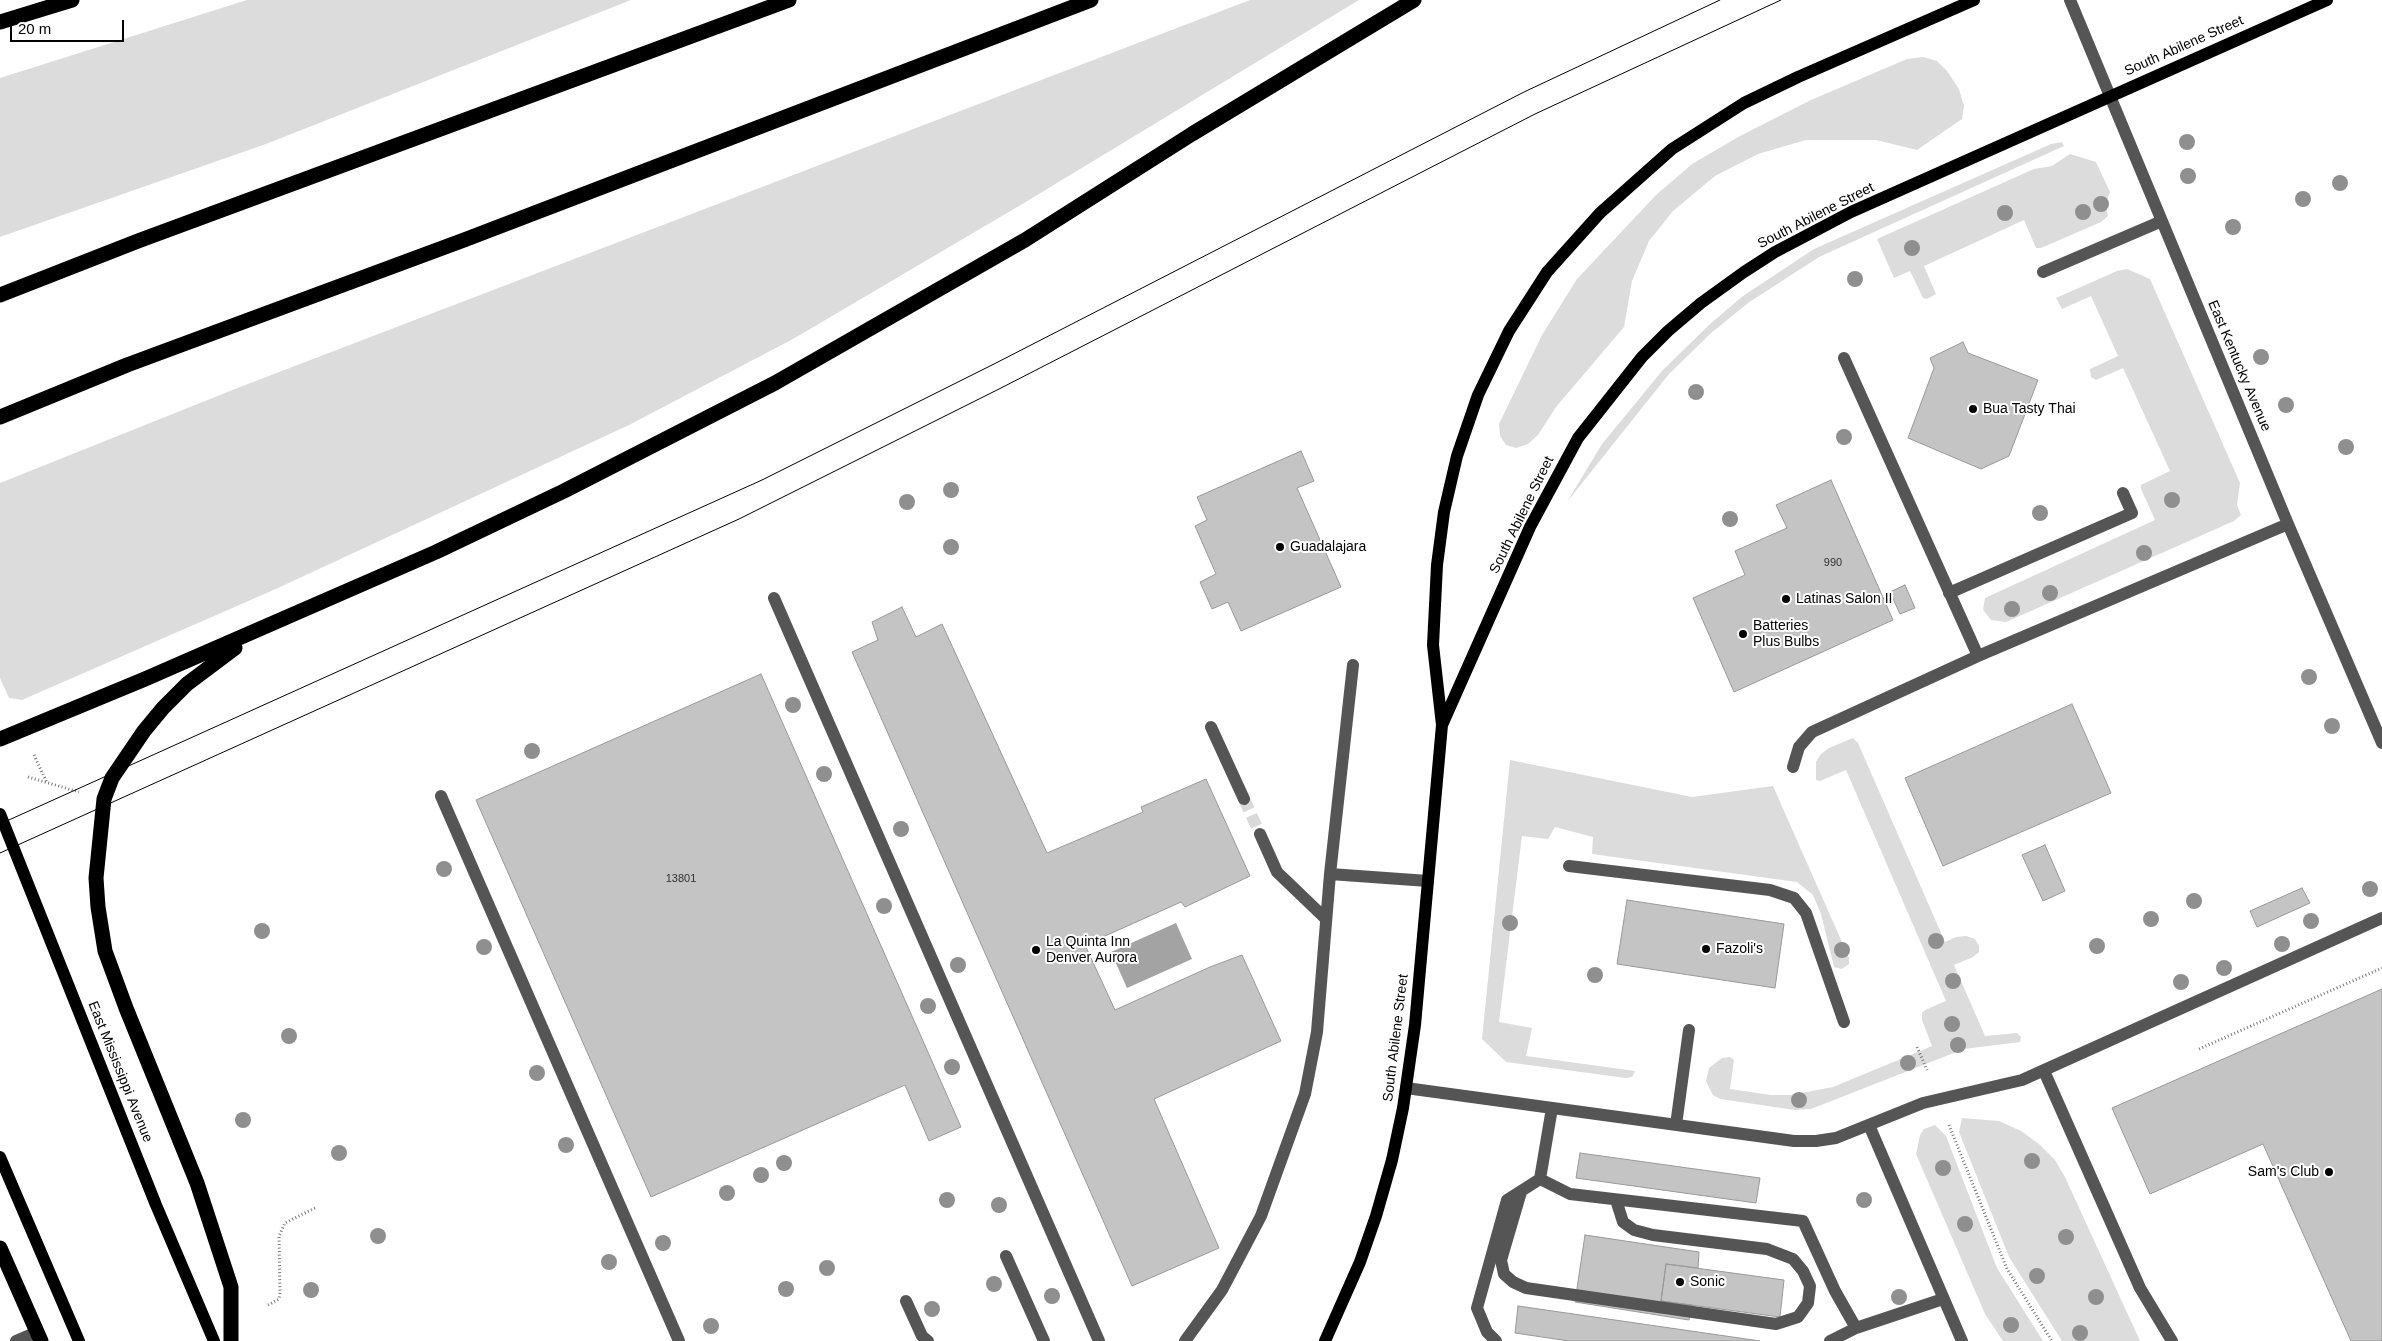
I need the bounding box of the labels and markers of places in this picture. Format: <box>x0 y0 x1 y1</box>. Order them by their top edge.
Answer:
place label: Bua Tasty Thai <box>1983 401 2076 417</box>
marker: Bua Tasty Thai <box>1967 403 1979 415</box>
place label: Guadalajara <box>1290 539 1366 555</box>
marker: Guadalajara <box>1274 541 1286 553</box>
place label: Latinas Salon II <box>1796 591 1893 607</box>
marker: Latinas Salon II <box>1780 593 1792 605</box>
place label: Batteries Plus Bulbs <box>1753 618 1819 650</box>
marker: Batteries Plus Bulbs <box>1737 628 1749 640</box>
place label: La Quinta Inn Denver Aurora <box>1046 934 1137 966</box>
place label: Fazoli's <box>1716 941 1763 957</box>
marker: Fazoli's <box>1700 943 1712 955</box>
marker: La Quinta Inn Denver Aurora <box>1030 944 1042 956</box>
place label: Sam's Club <box>2248 1164 2319 1180</box>
marker: Sam's Club <box>2323 1166 2335 1178</box>
place label: Sonic <box>1690 1274 1725 1290</box>
marker: Sonic <box>1674 1276 1686 1288</box>

